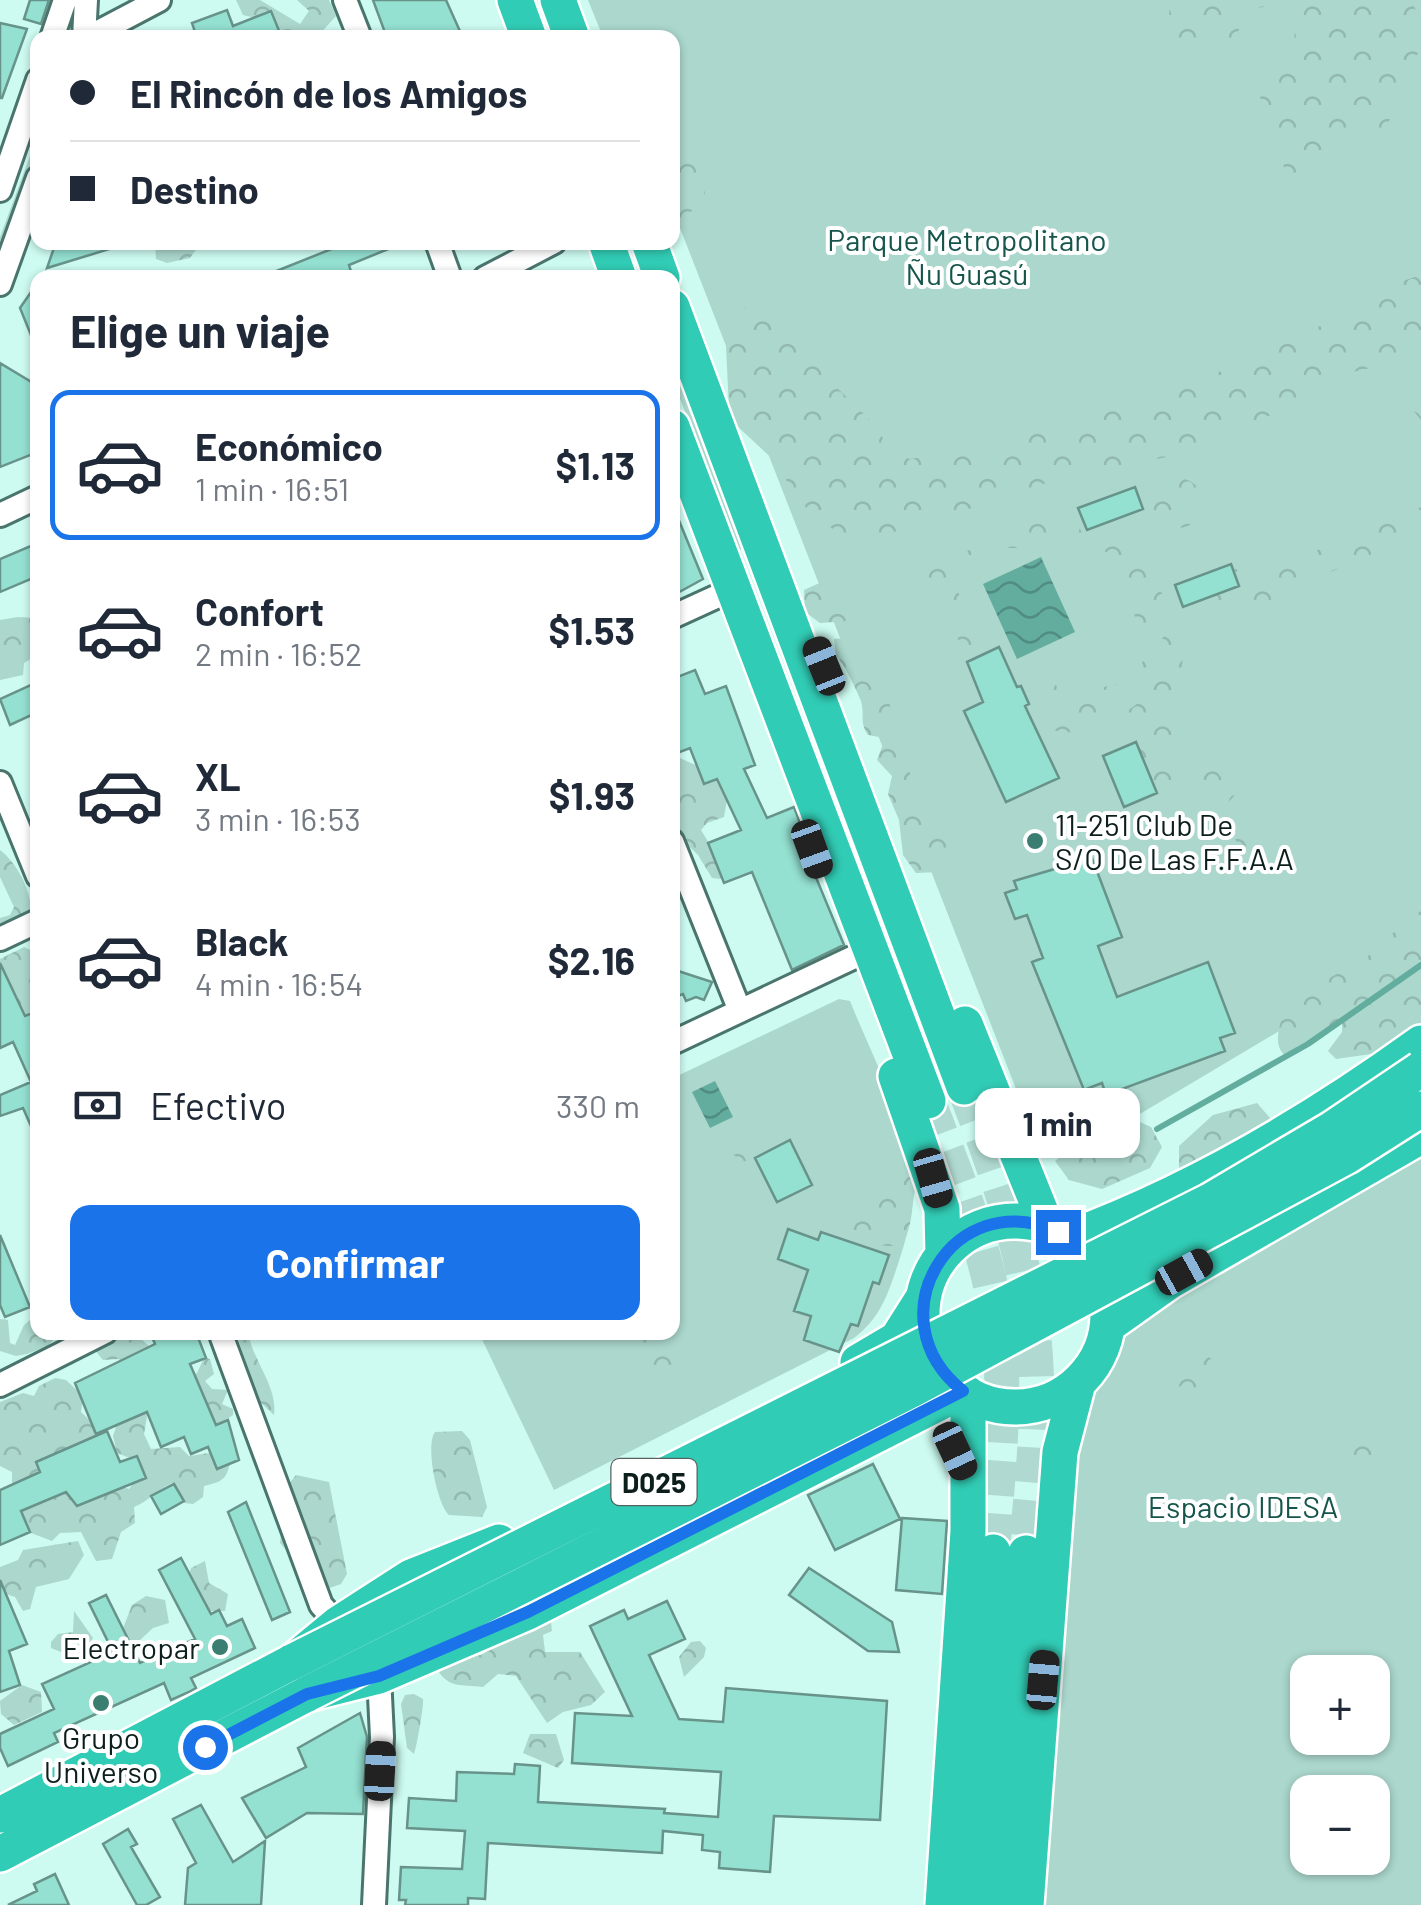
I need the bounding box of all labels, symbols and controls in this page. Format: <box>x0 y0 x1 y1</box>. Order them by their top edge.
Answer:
text: El Rincón de los Amigos <box>130 70 527 116</box>
text: Destino <box>130 166 259 212</box>
park label: Parque Metropolitano Ñu Guasú <box>827 221 1107 291</box>
text: Elige un viaje <box>70 303 330 357</box>
icon: car <box>75 420 165 510</box>
text: Económico <box>195 423 383 469</box>
text: $1.13 <box>556 442 635 488</box>
text: 1 min · 16:51 <box>195 469 349 507</box>
icon: car <box>75 585 165 675</box>
text: Confort <box>195 588 324 634</box>
text: $1.53 <box>549 607 635 653</box>
car <box>799 633 849 699</box>
text: 2 min · 16:52 <box>195 634 362 672</box>
icon: car <box>75 750 165 840</box>
text: XL <box>195 753 241 799</box>
text: $1.93 <box>549 772 635 818</box>
text: 3 min · 16:53 <box>195 799 361 837</box>
place label: 11-251 Club De S/O De Las F.F.A.A <box>1055 806 1294 876</box>
car <box>788 816 836 882</box>
marker: 11-251 Club De S/O De Las F.F.A.A <box>1024 830 1046 852</box>
icon: car <box>75 915 165 1005</box>
text: Black <box>195 918 289 964</box>
text: $2.16 <box>548 937 635 983</box>
text: 4 min · 16:54 <box>195 964 363 1002</box>
icon: cash <box>70 1078 125 1133</box>
text: Efectivo <box>150 1082 286 1128</box>
text: 330 m <box>556 1086 640 1124</box>
callout: 1 min <box>976 1087 1140 1157</box>
text: 1 min <box>1022 1104 1093 1142</box>
car <box>910 1145 956 1211</box>
button: Confirmar <box>70 1205 640 1320</box>
route end <box>1036 1210 1081 1255</box>
car <box>1150 1244 1218 1300</box>
car <box>929 1417 981 1485</box>
road number: D025 <box>612 1459 696 1505</box>
park label: Espacio IDESA <box>1148 1488 1338 1524</box>
place label: Electropar <box>63 1629 200 1665</box>
marker: Electropar <box>209 1636 231 1658</box>
car <box>1025 1649 1061 1711</box>
map controls <box>1290 1655 1390 1875</box>
button: + <box>1290 1655 1390 1755</box>
marker: Grupo Universo <box>90 1692 112 1714</box>
place label: Grupo Universo <box>44 1719 158 1789</box>
route start <box>183 1725 228 1770</box>
car <box>363 1740 397 1802</box>
button: − <box>1290 1775 1390 1875</box>

